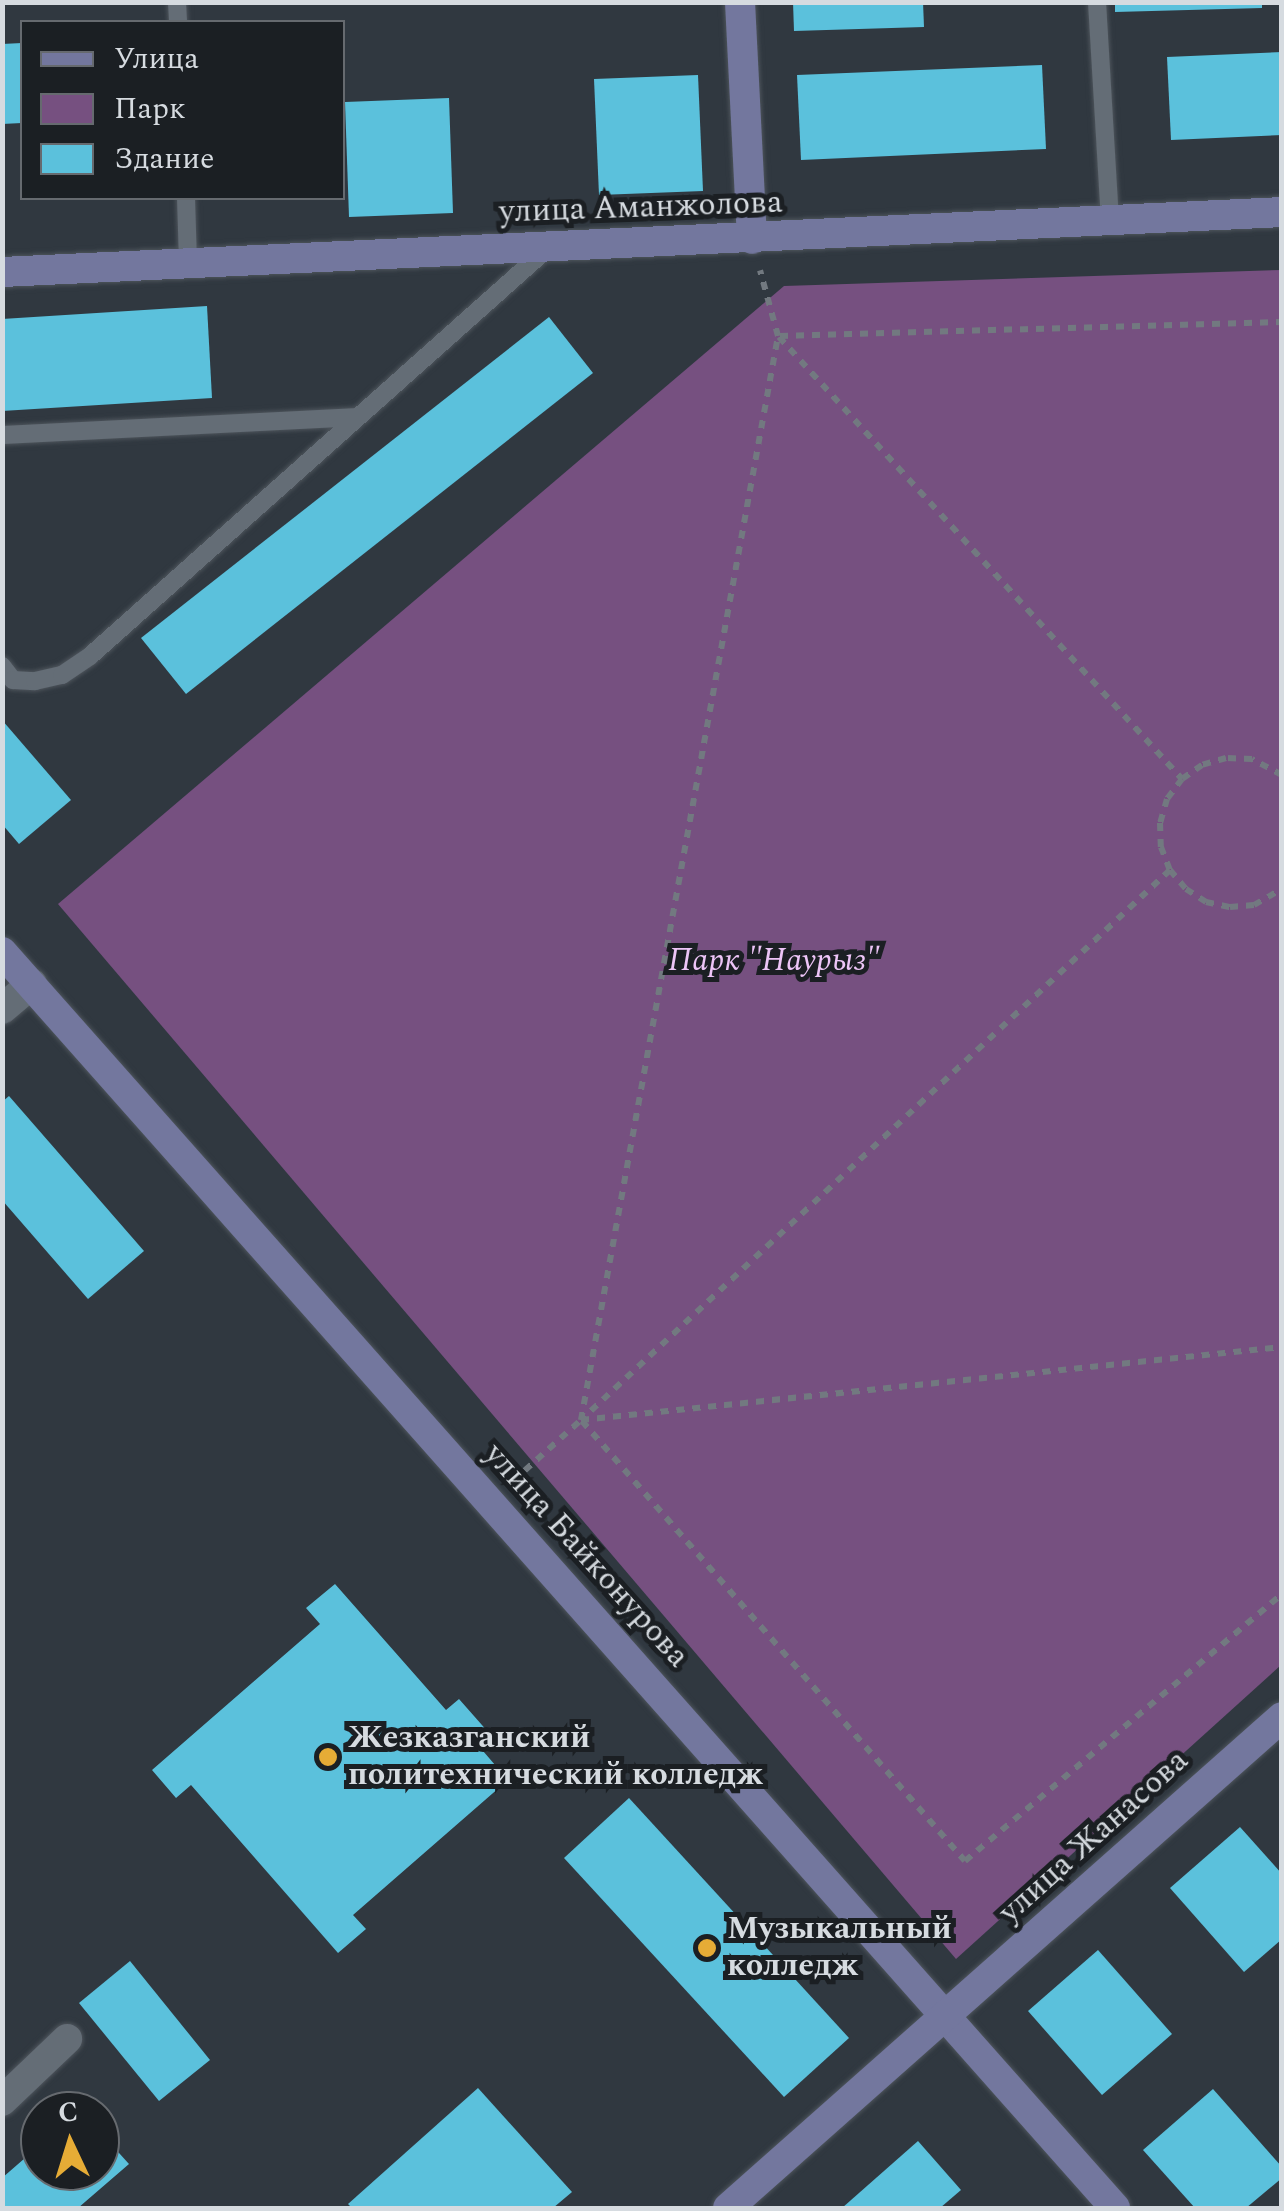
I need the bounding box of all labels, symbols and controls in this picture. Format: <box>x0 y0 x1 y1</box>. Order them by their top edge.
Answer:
legend <box>20 20 345 200</box>
text: Улица <box>114 36 199 82</box>
text: Парк <box>114 86 186 132</box>
text: Здание <box>114 136 215 182</box>
street label: улица Аманжолова <box>499 184 783 232</box>
park label: Парк "Наурыз" <box>668 942 880 980</box>
street label: улица Байконурова <box>475 1436 697 1676</box>
place label: Жезказганский политехнический колледж <box>348 1720 763 1795</box>
street label: улица Жанасова <box>991 1742 1197 1932</box>
marker: Жезказганский политехнический колледж <box>317 1746 339 1768</box>
place label: Музыкальный колледж <box>727 1911 952 1986</box>
marker: Музыкальный колледж <box>696 1937 718 1959</box>
text: С <box>57 2090 79 2135</box>
north arrow <box>20 2091 120 2191</box>

